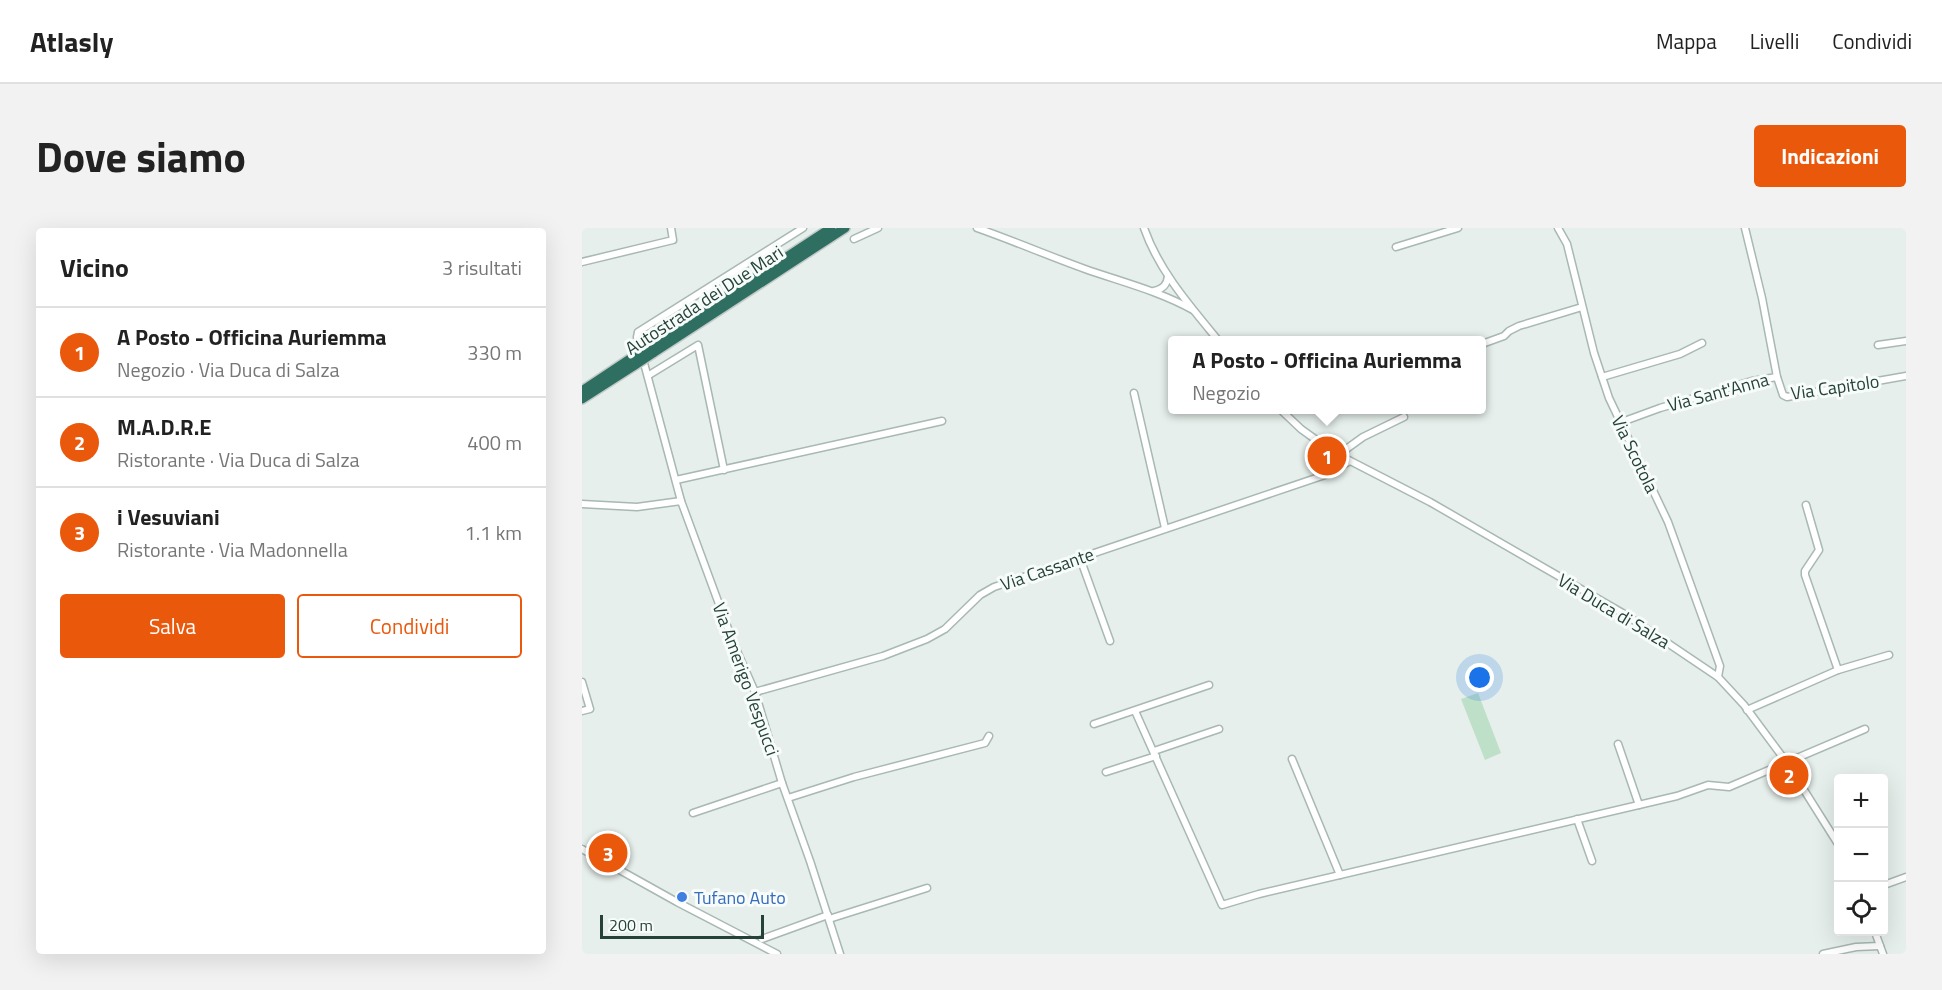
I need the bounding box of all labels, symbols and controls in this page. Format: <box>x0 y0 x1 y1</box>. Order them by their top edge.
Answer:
text: Atlasly <box>30 20 113 63</box>
text: Mappa <box>1656 25 1717 57</box>
text: Livelli <box>1750 25 1799 57</box>
text: Condividi <box>1832 25 1912 57</box>
text: Dove siamo <box>36 124 246 188</box>
button: Indicazioni <box>1754 125 1906 187</box>
street label: Autostrada dei Due Mari <box>620 239 788 361</box>
text: Vicino <box>60 248 129 287</box>
text: 3 risultati <box>442 252 522 283</box>
text: A Posto - Officina Auriemma <box>117 320 387 354</box>
popup <box>1168 336 1486 414</box>
text: 1 <box>74 337 85 368</box>
text: 330 m <box>467 337 522 368</box>
text: A Posto - Officina Auriemma <box>1192 343 1462 377</box>
text: Negozio · Via Duca di Salza <box>117 354 340 385</box>
street label: Via Sant'Anna <box>1664 365 1772 419</box>
street label: Via Capitolo <box>1789 367 1881 407</box>
text: Negozio <box>1192 377 1261 408</box>
text: M.A.D.R.E <box>117 410 212 444</box>
street label: Via Scotola <box>1605 411 1665 497</box>
text: 2 <box>74 427 85 458</box>
text: 400 m <box>467 427 522 458</box>
pin: 1 <box>1308 434 1346 478</box>
text: Ristorante · Via Duca di Salza <box>117 444 360 475</box>
text: i Vesuviani <box>117 500 220 534</box>
text: 3 <box>74 517 85 548</box>
text: 1.1 km <box>465 517 522 548</box>
text: Ristorante · Via Madonnella <box>117 534 348 565</box>
street label: Via Cassante <box>997 540 1097 598</box>
street label: Via Duca di Salza <box>1553 567 1675 655</box>
button: Salva <box>60 594 285 658</box>
button: Condividi <box>297 594 522 658</box>
street label: Via Amerigo Vespucci <box>706 599 786 759</box>
your location <box>1465 663 1494 692</box>
pin: 2 <box>1770 752 1808 798</box>
map controls <box>1834 774 1888 936</box>
button: + <box>1834 774 1888 828</box>
button: − <box>1834 828 1888 882</box>
pin: 3 <box>588 830 628 876</box>
button: locate <box>1834 882 1888 936</box>
place label: Tufano Auto <box>694 884 786 911</box>
marker: Tufano Auto <box>675 890 689 904</box>
scale bar <box>600 912 764 940</box>
text: 200 m <box>609 913 653 937</box>

